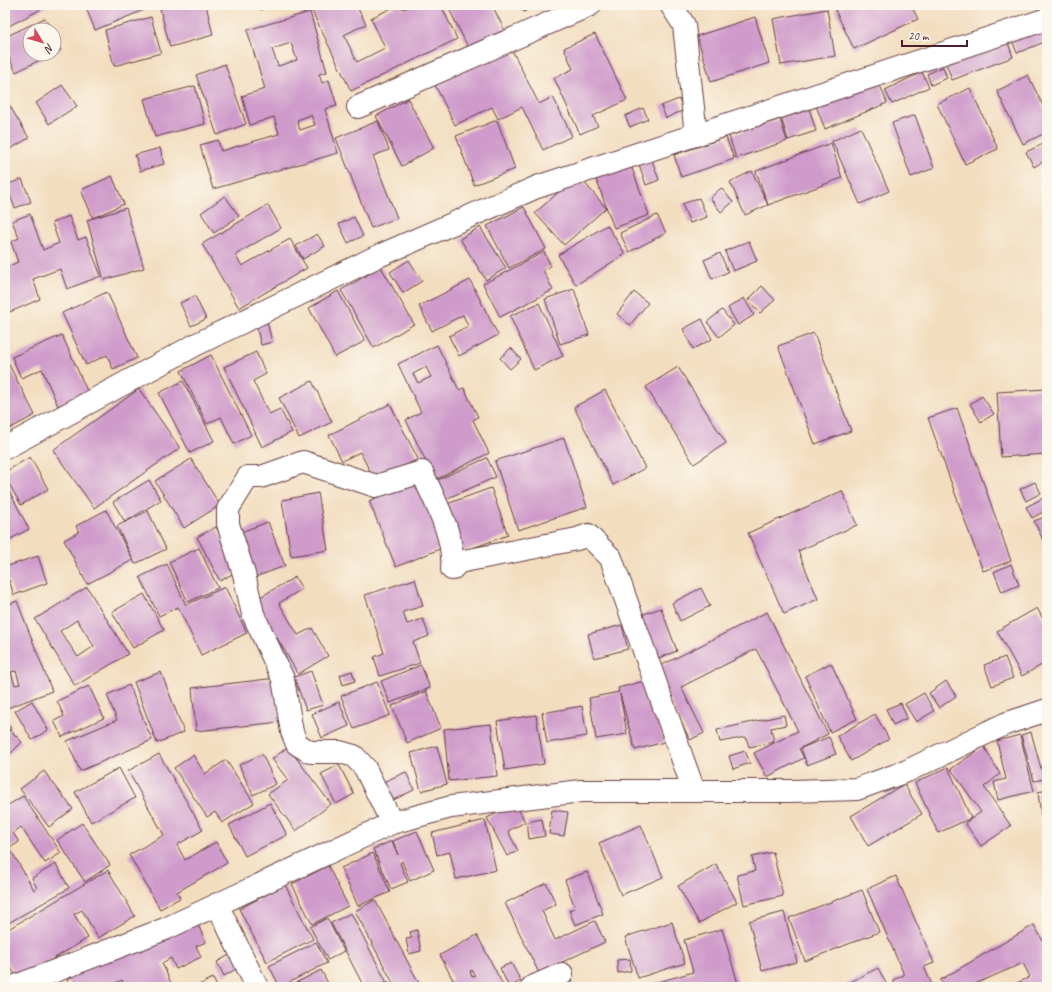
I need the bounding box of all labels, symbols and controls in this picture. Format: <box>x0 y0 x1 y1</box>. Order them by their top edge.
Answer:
north arrow <box>22 22 62 62</box>
scale bar <box>902 22 967 48</box>
text: 20 m <box>908 28 930 44</box>
text: N <box>41 41 57 57</box>

